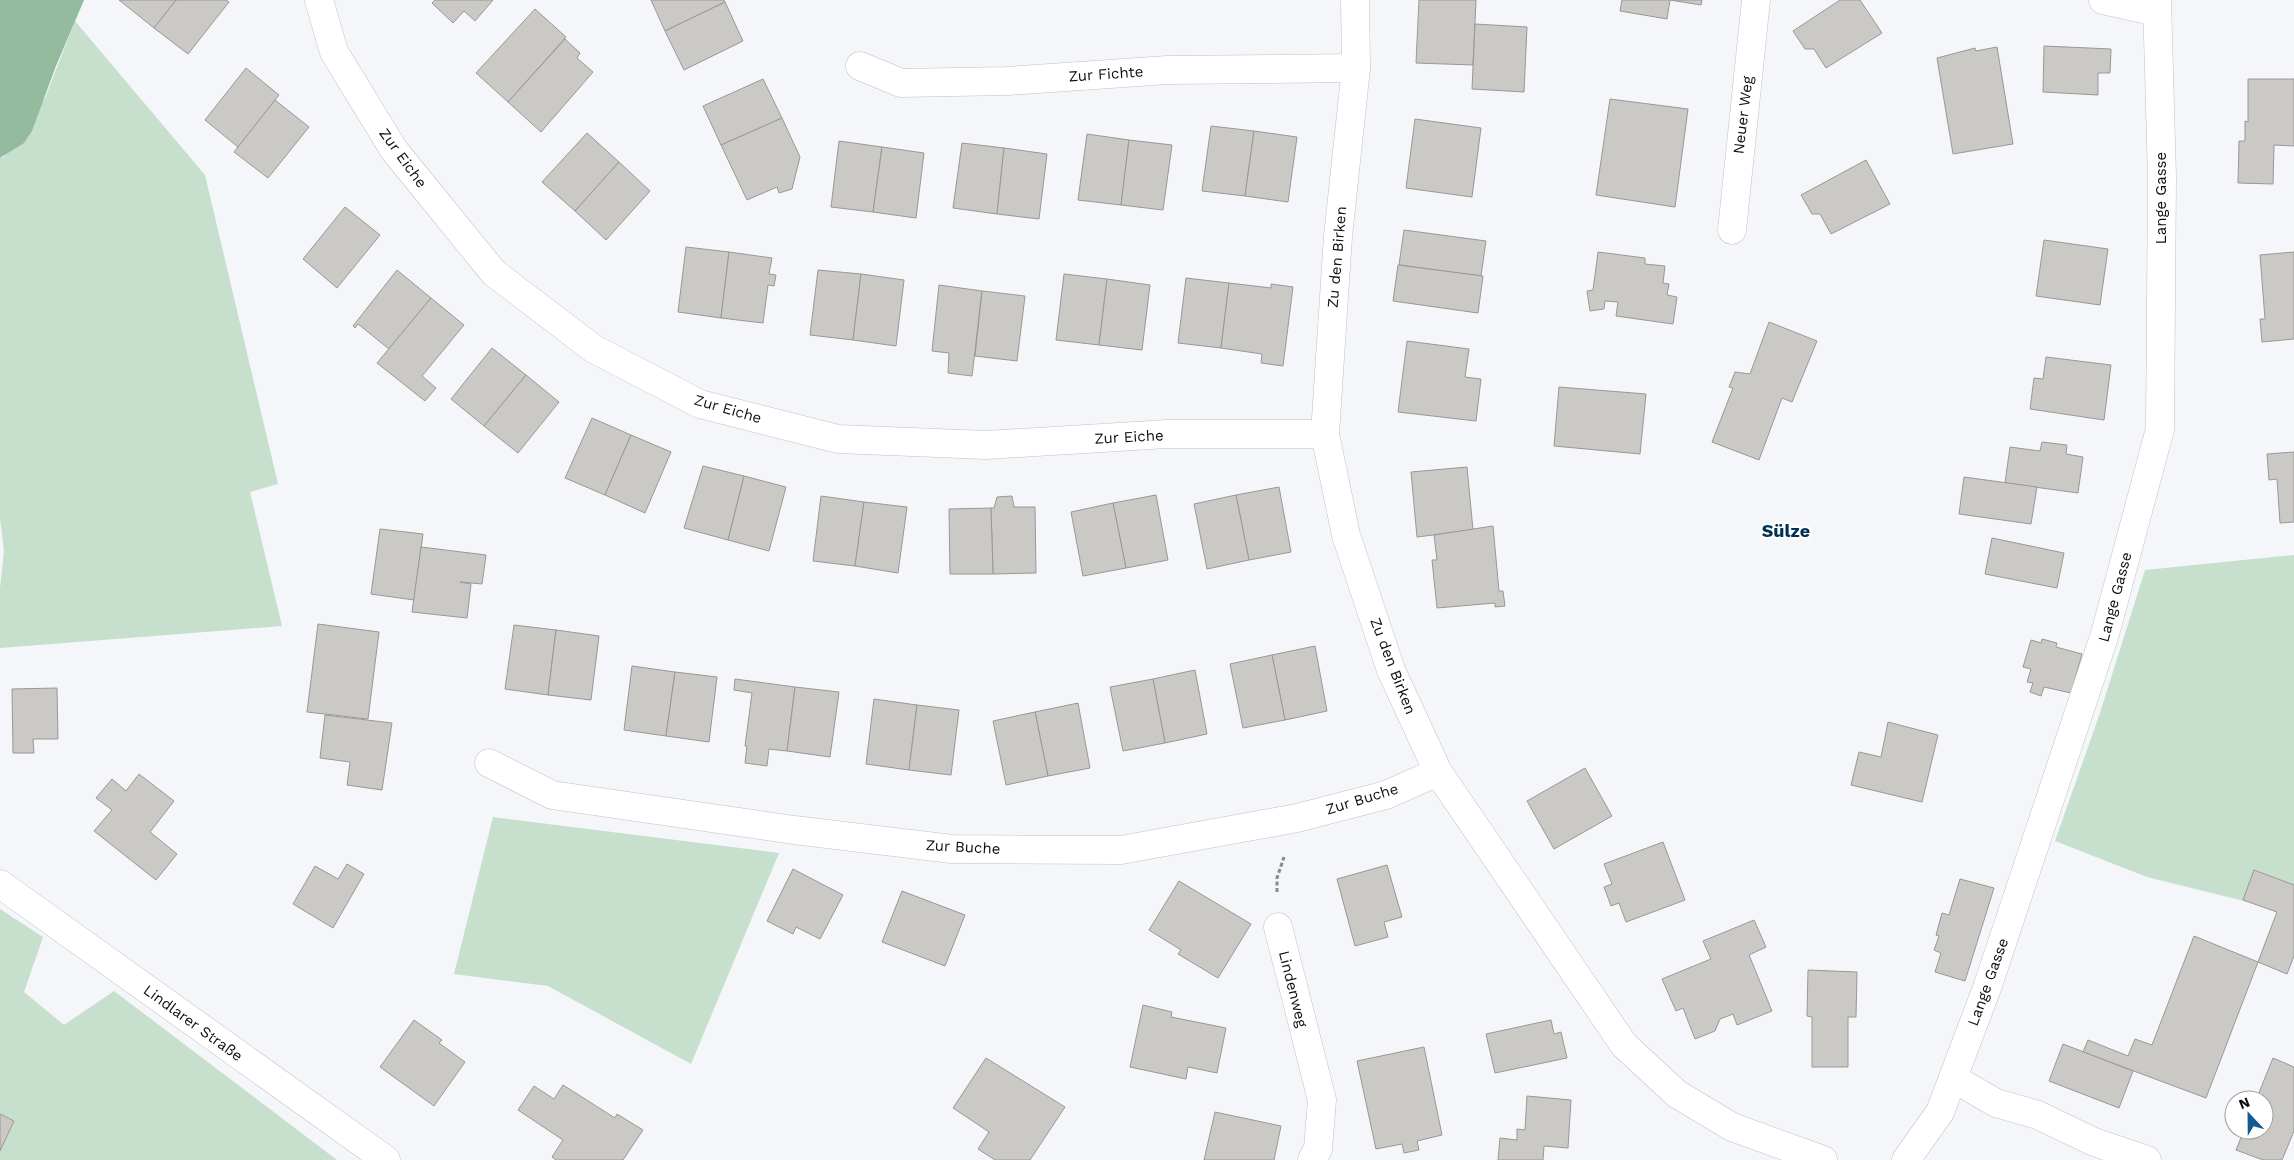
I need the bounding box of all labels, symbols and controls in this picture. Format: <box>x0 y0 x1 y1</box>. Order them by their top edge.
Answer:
street label: Zur Fichte <box>1068 62 1144 86</box>
street label: Neuer Weg <box>1729 75 1757 155</box>
street label: Zur Eiche <box>375 125 431 191</box>
street label: Lange Gasse <box>2152 152 2170 244</box>
street label: Zu den Birken <box>1324 205 1350 309</box>
street label: Zur Eiche <box>692 391 764 427</box>
street label: Zur Eiche <box>1094 426 1164 448</box>
district label: Sülze <box>1762 520 1810 541</box>
street label: Lange Gasse <box>2094 550 2136 644</box>
street label: Zu den Birken <box>1366 615 1420 717</box>
street label: Zur Buche <box>1324 779 1400 819</box>
street label: Zur Buche <box>925 836 1001 858</box>
street label: Lange Gasse <box>1964 936 2012 1028</box>
street label: Lindenweg <box>1275 949 1311 1029</box>
street label: Lindlarer Straße <box>140 981 246 1065</box>
north arrow <box>2224 1090 2274 1140</box>
text: N <box>2236 1094 2252 1112</box>

